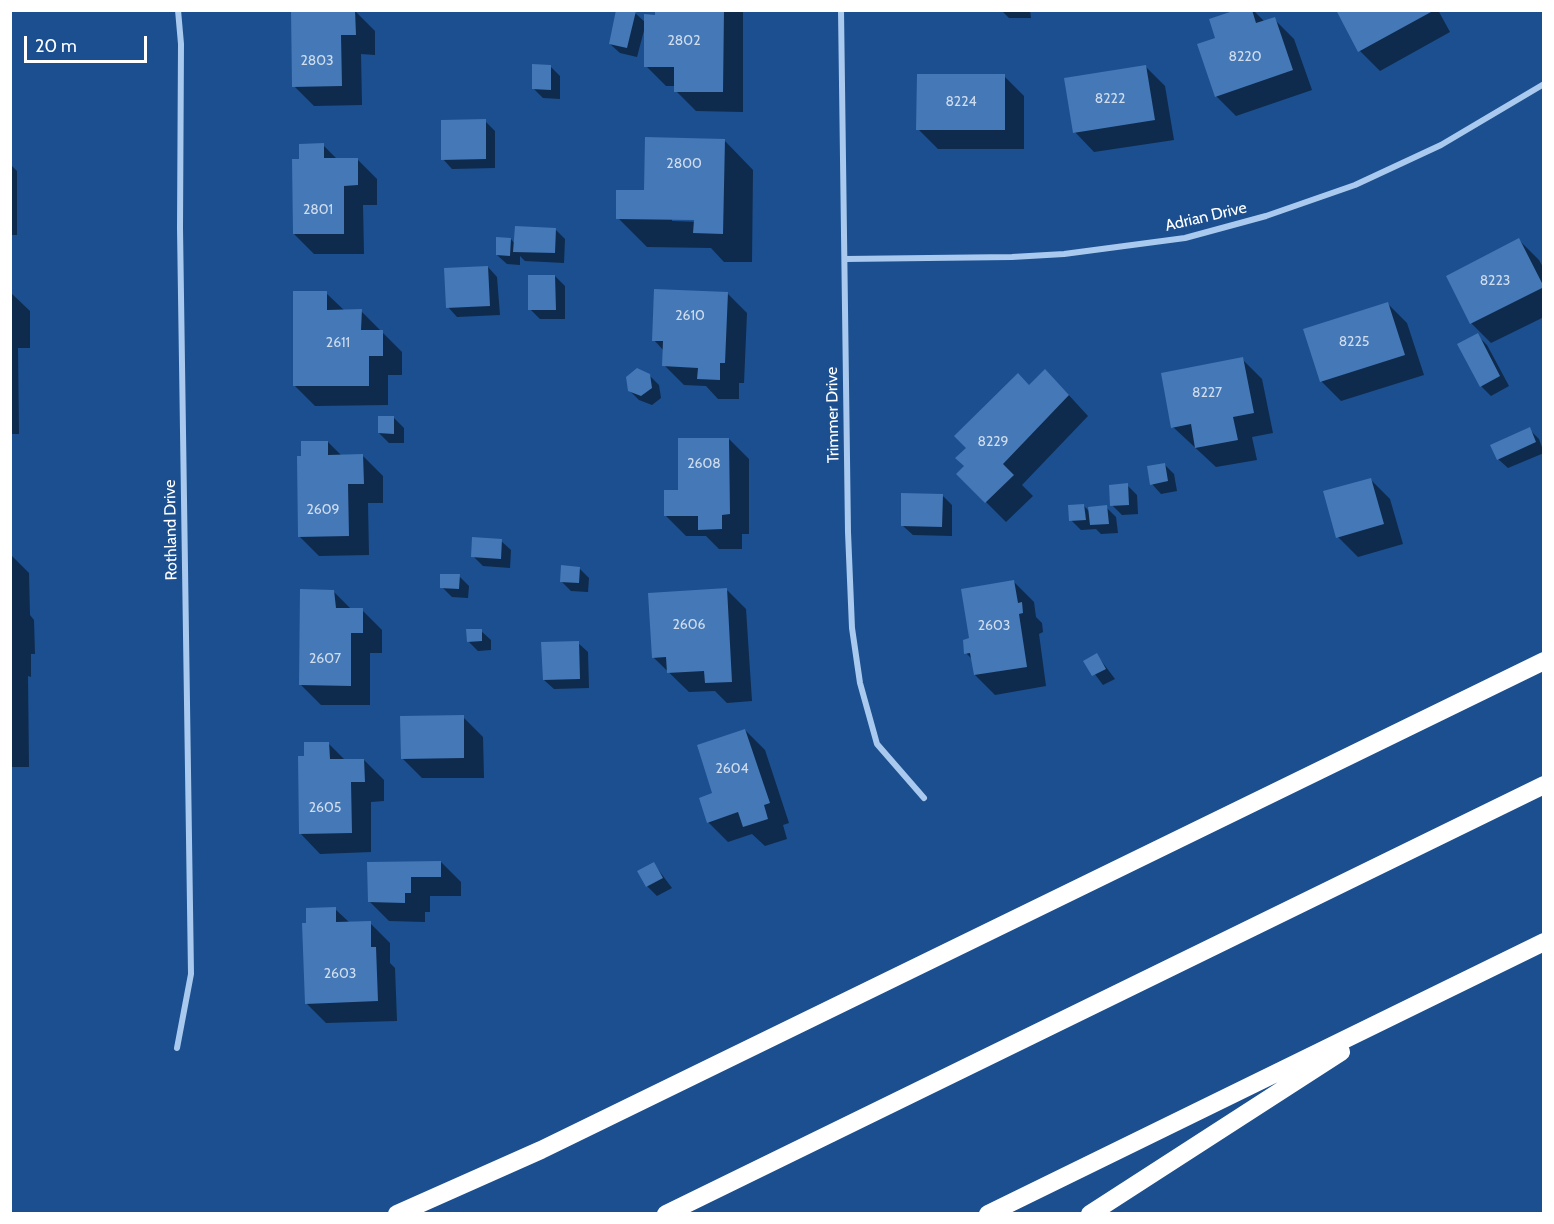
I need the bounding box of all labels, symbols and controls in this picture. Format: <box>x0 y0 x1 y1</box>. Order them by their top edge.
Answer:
scale bar <box>27 24 150 62</box>
house number: 2802 <box>668 33 700 49</box>
text: 20 m <box>35 35 77 57</box>
house number: 8220 <box>1229 49 1261 65</box>
house number: 2803 <box>300 53 334 69</box>
house number: 8222 <box>1095 91 1125 107</box>
house number: 8224 <box>945 94 977 110</box>
house number: 2800 <box>666 156 702 172</box>
street label: Adrian Drive <box>1163 198 1249 236</box>
house number: 2801 <box>303 202 333 218</box>
house number: 8223 <box>1480 273 1510 289</box>
house number: 2610 <box>675 308 705 324</box>
house number: 8225 <box>1339 334 1369 350</box>
house number: 2611 <box>326 335 350 351</box>
street label: Trimmer Drive <box>823 367 843 463</box>
house number: 8227 <box>1192 385 1222 401</box>
house number: 8229 <box>977 434 1009 450</box>
house number: 2608 <box>687 456 721 472</box>
street label: Rothland Drive <box>161 479 181 581</box>
house number: 2609 <box>306 502 340 518</box>
house number: 2606 <box>672 617 706 633</box>
house number: 2603 <box>978 618 1010 634</box>
house number: 2607 <box>309 651 341 667</box>
house number: 2604 <box>715 761 749 777</box>
house number: 2605 <box>309 800 341 816</box>
house number: 2603 <box>324 966 356 982</box>

